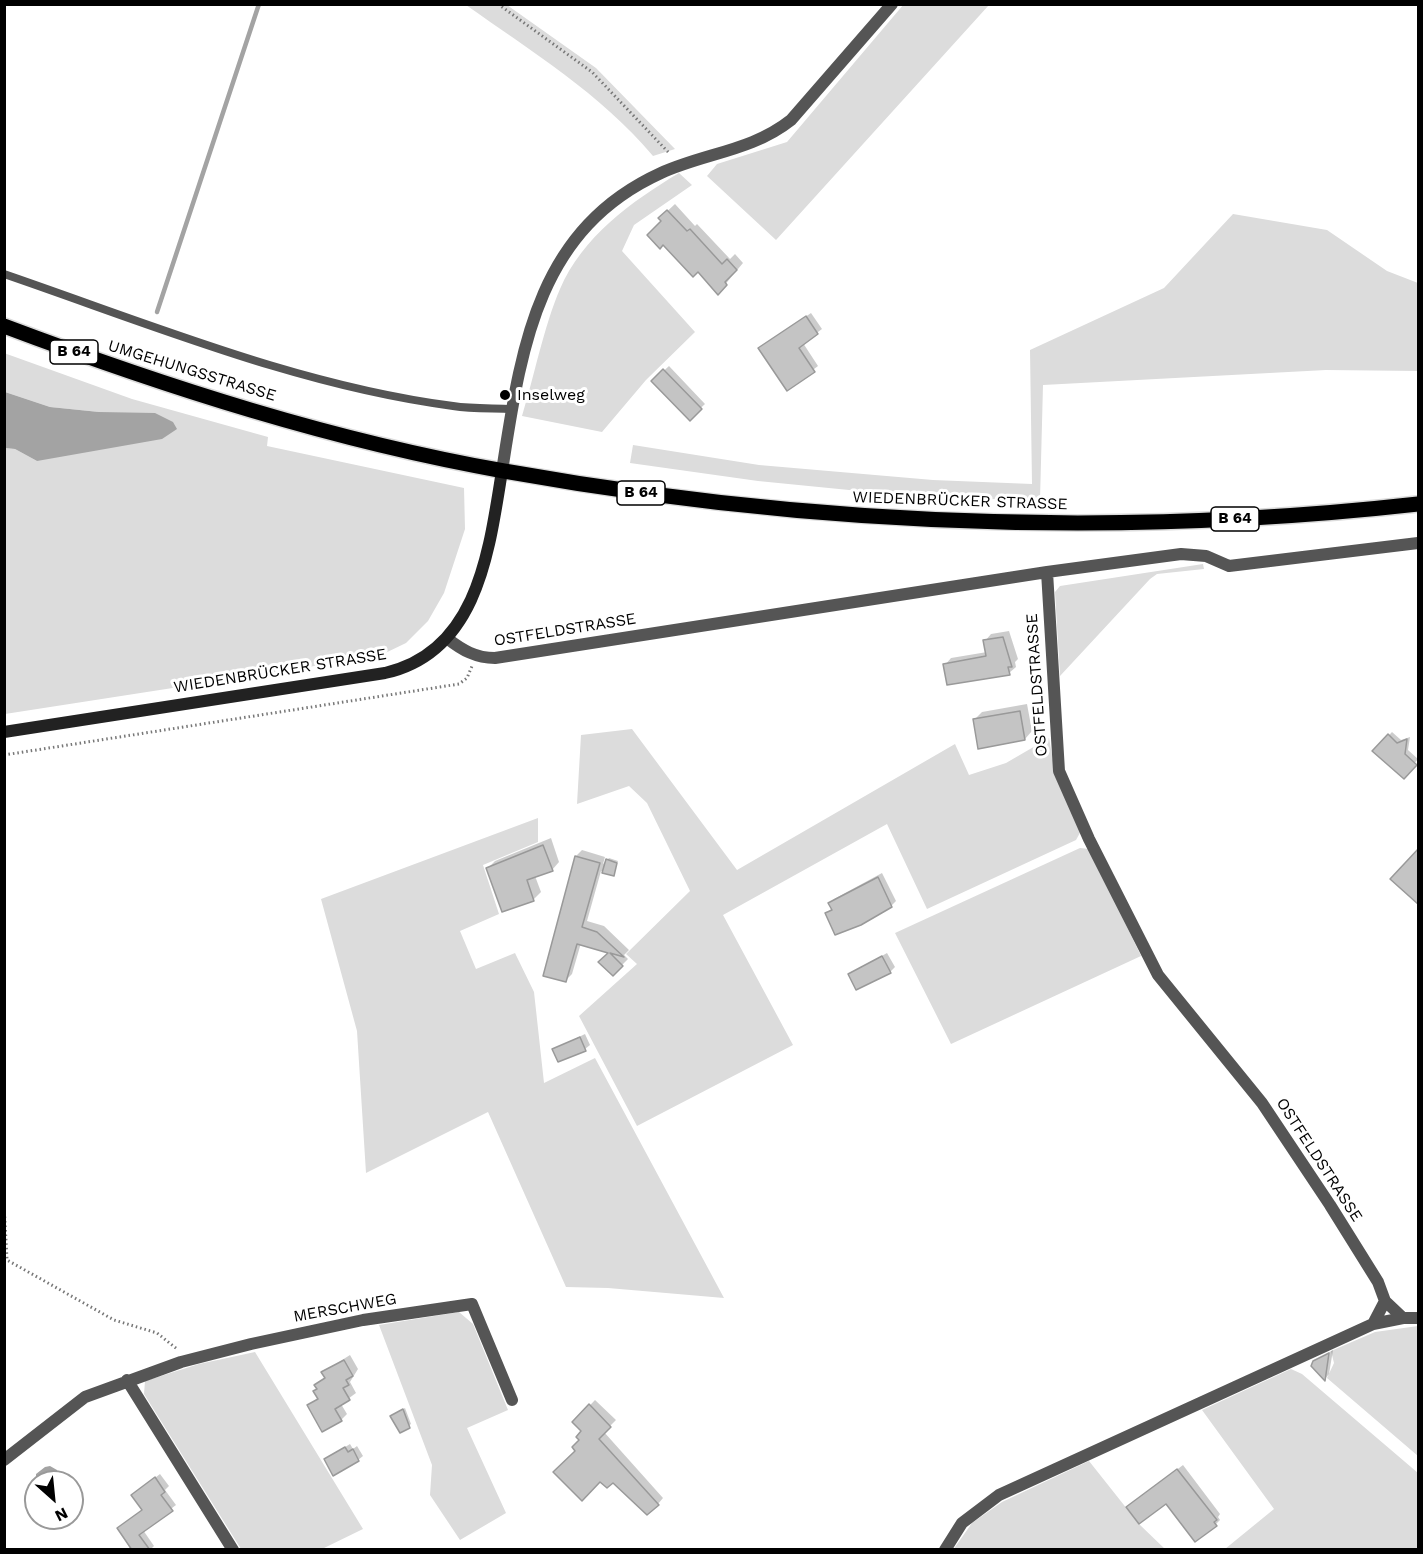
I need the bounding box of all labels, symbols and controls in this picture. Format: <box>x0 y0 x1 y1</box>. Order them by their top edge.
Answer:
street label: UMGEHUNGSSTRASSE <box>106 336 278 406</box>
road number: B 64 <box>50 340 98 364</box>
place label: Inselweg <box>517 385 585 405</box>
marker: Inselweg <box>498 388 512 402</box>
road number: B 64 <box>617 481 665 505</box>
street label: WIEDENBRÜCKER STRASSE <box>852 488 1068 514</box>
road number: B 64 <box>1211 507 1259 531</box>
street label: OSTFELDSTRASSE <box>493 609 637 651</box>
street label: OSTFELDSTRASSE <box>1022 613 1052 757</box>
street label: WIEDENBRÜCKER STRASSE <box>172 645 388 697</box>
street label: OSTFELDSTRASSE <box>1272 1095 1366 1225</box>
street label: MERSCHWEG <box>292 1289 398 1327</box>
north arrow <box>24 1470 84 1530</box>
text: N <box>52 1504 71 1526</box>

